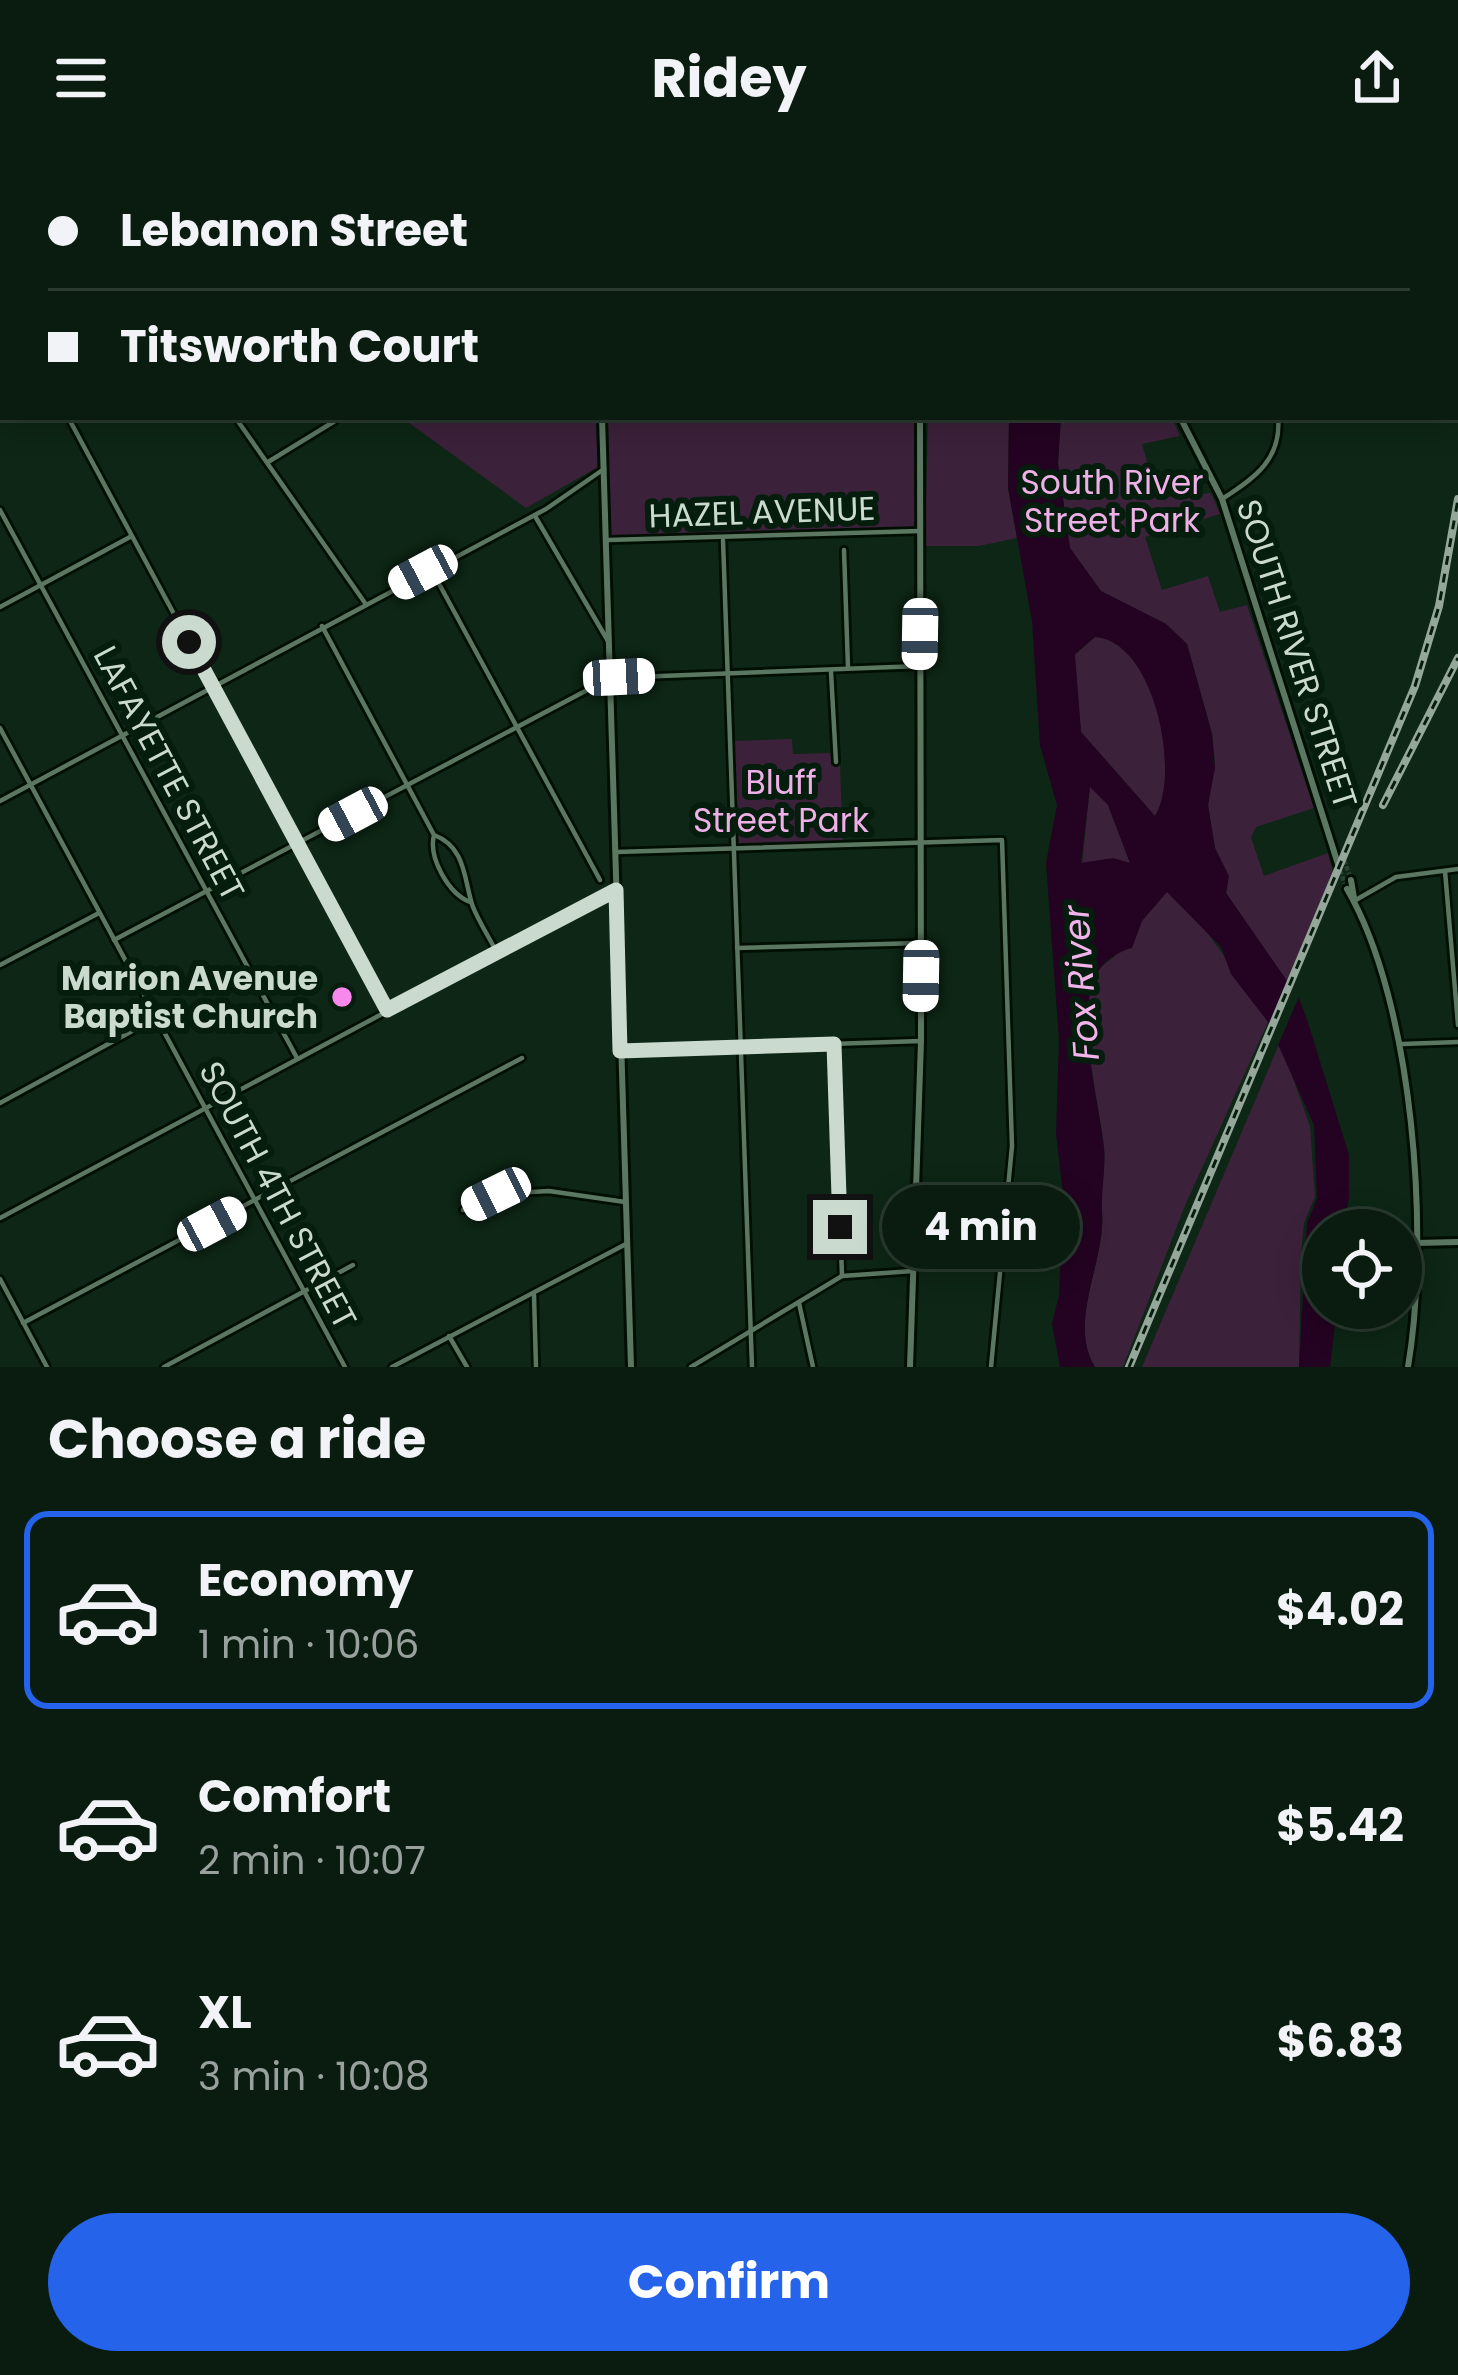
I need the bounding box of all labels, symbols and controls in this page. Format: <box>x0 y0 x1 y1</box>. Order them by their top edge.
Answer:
text: Ridey <box>651 40 807 116</box>
icon: menu <box>48 45 114 111</box>
icon: share <box>1344 45 1410 111</box>
text: Lebanon Street <box>120 199 468 262</box>
text: Titsworth Court <box>120 315 479 378</box>
park label: South River Street Park <box>1020 459 1204 544</box>
street label: HAZEL AVENUE <box>648 485 876 539</box>
street label: SOUTH RIVER STREET <box>1225 493 1369 815</box>
car <box>383 539 463 605</box>
car <box>901 598 939 670</box>
route start <box>162 615 216 669</box>
street label: LAFAYETTE STREET <box>82 637 256 909</box>
car <box>582 657 656 697</box>
park label: Bluff Street Park <box>693 759 869 844</box>
car <box>313 781 393 847</box>
water label: Fox River <box>1050 902 1112 1063</box>
car <box>902 940 940 1012</box>
place label: Marion Avenue Baptist Church <box>61 955 318 1040</box>
marker: Marion Avenue Baptist Church <box>329 984 355 1010</box>
street label: SOUTH 4TH STREET <box>188 1053 368 1337</box>
car <box>456 1162 536 1226</box>
callout: 4 min <box>882 1185 1080 1269</box>
car <box>172 1191 252 1257</box>
text: 4 min <box>924 1199 1038 1254</box>
route end <box>813 1200 867 1254</box>
map controls <box>1302 1209 1422 1329</box>
button: locate <box>1302 1209 1422 1329</box>
text: Choose a ride <box>48 1401 426 1477</box>
text: Economy <box>198 1549 413 1612</box>
icon: car <box>54 1556 162 1664</box>
text: $4.02 <box>1276 1578 1404 1641</box>
text: 1 min · 10:06 <box>198 1617 419 1672</box>
text: Comfort <box>198 1765 391 1828</box>
icon: car <box>54 1772 162 1880</box>
text: $5.42 <box>1276 1794 1404 1857</box>
text: 2 min · 10:07 <box>198 1833 426 1888</box>
text: XL <box>198 1981 252 2044</box>
icon: car <box>54 1988 162 2096</box>
text: $6.83 <box>1277 2010 1404 2073</box>
text: 3 min · 10:08 <box>198 2049 430 2104</box>
button: Confirm <box>48 2213 1410 2351</box>

